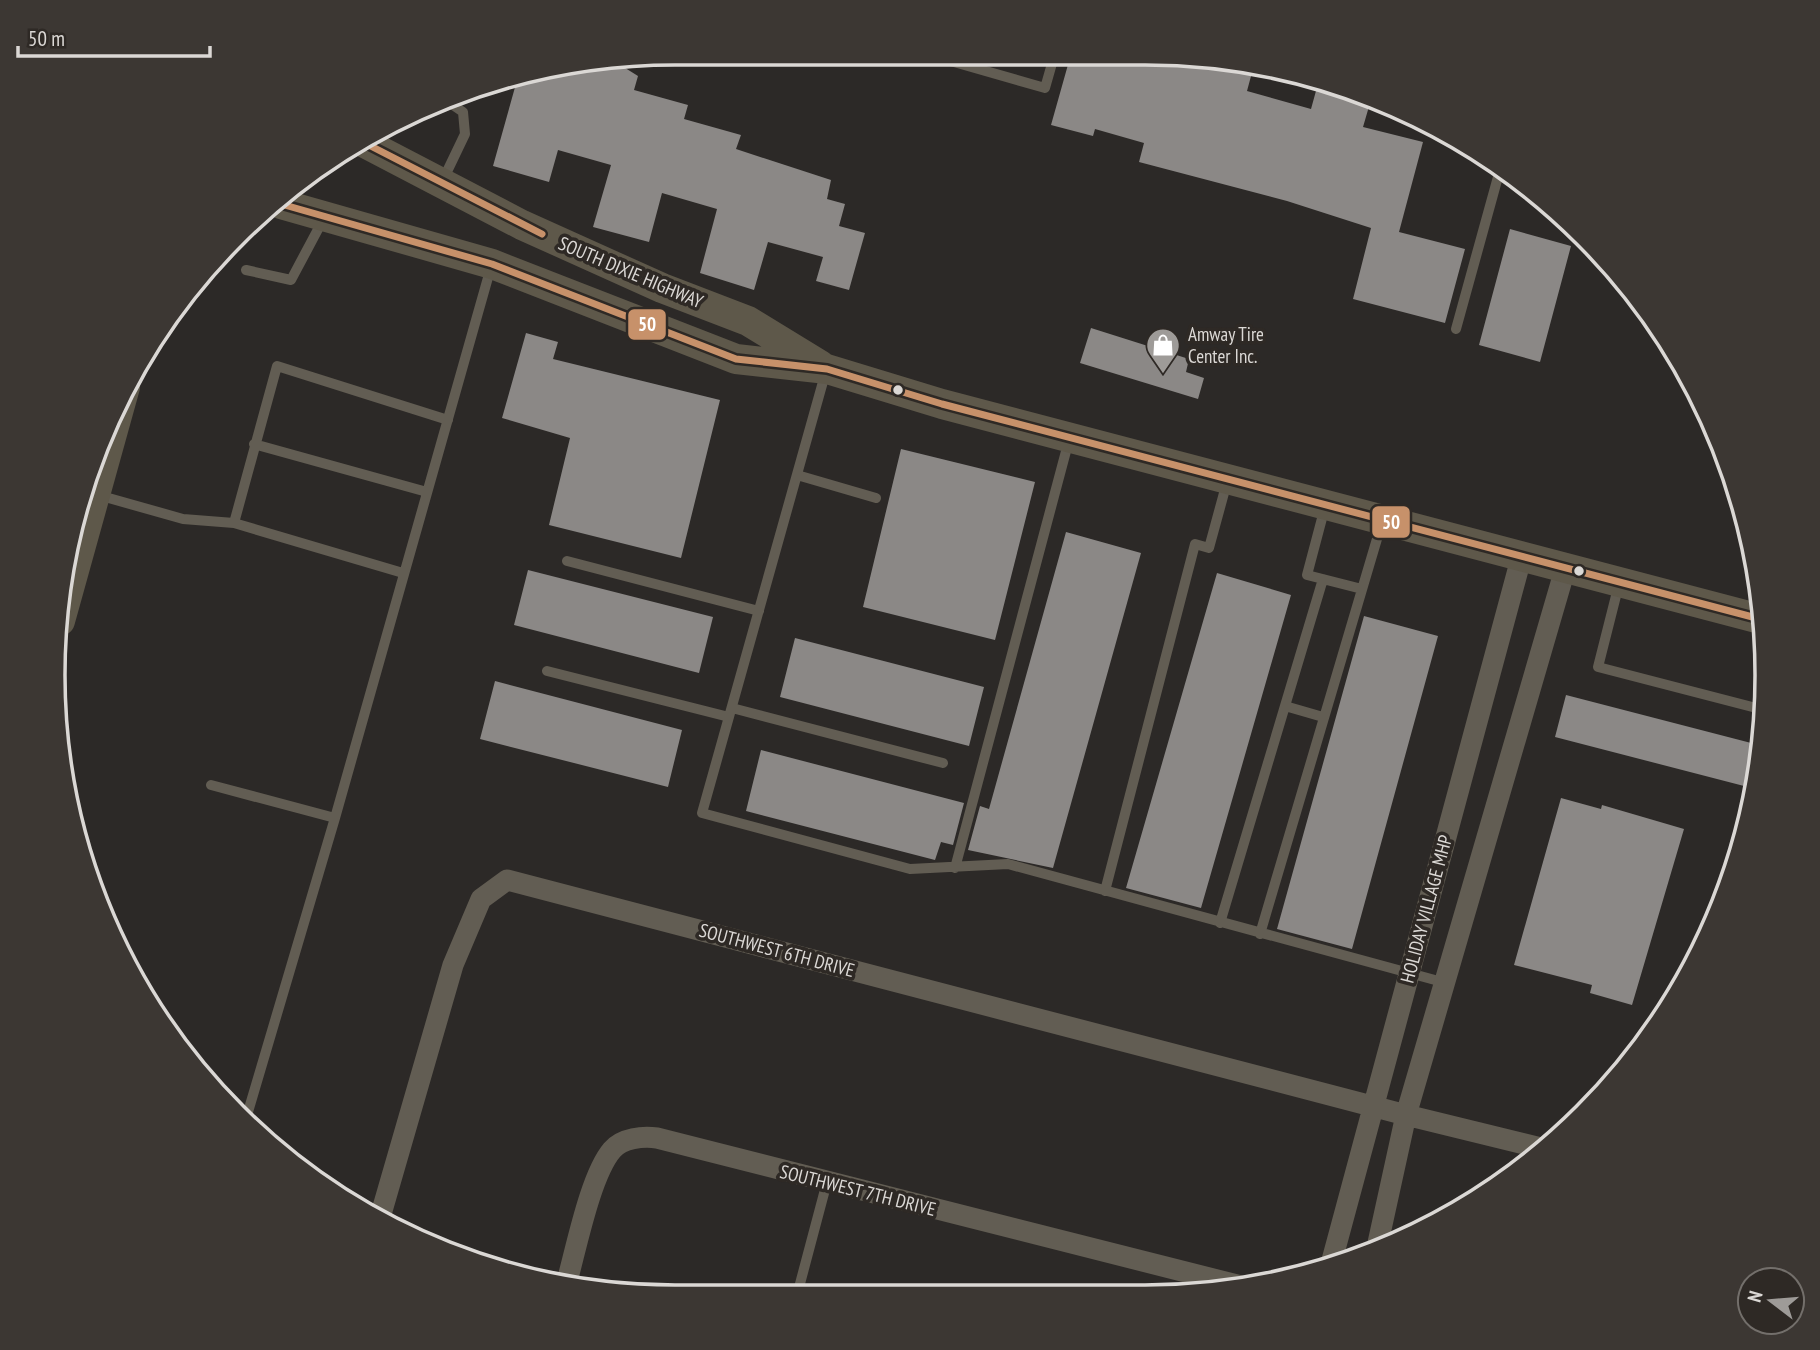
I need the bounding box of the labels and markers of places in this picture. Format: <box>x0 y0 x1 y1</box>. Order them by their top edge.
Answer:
place label: Amway Tire Center Inc. <box>1188 322 1264 368</box>
shop icon: Amway Tire Center Inc. <box>1144 326 1182 375</box>
unlabelled marker <box>891 383 905 397</box>
unlabelled marker <box>1572 564 1586 578</box>

